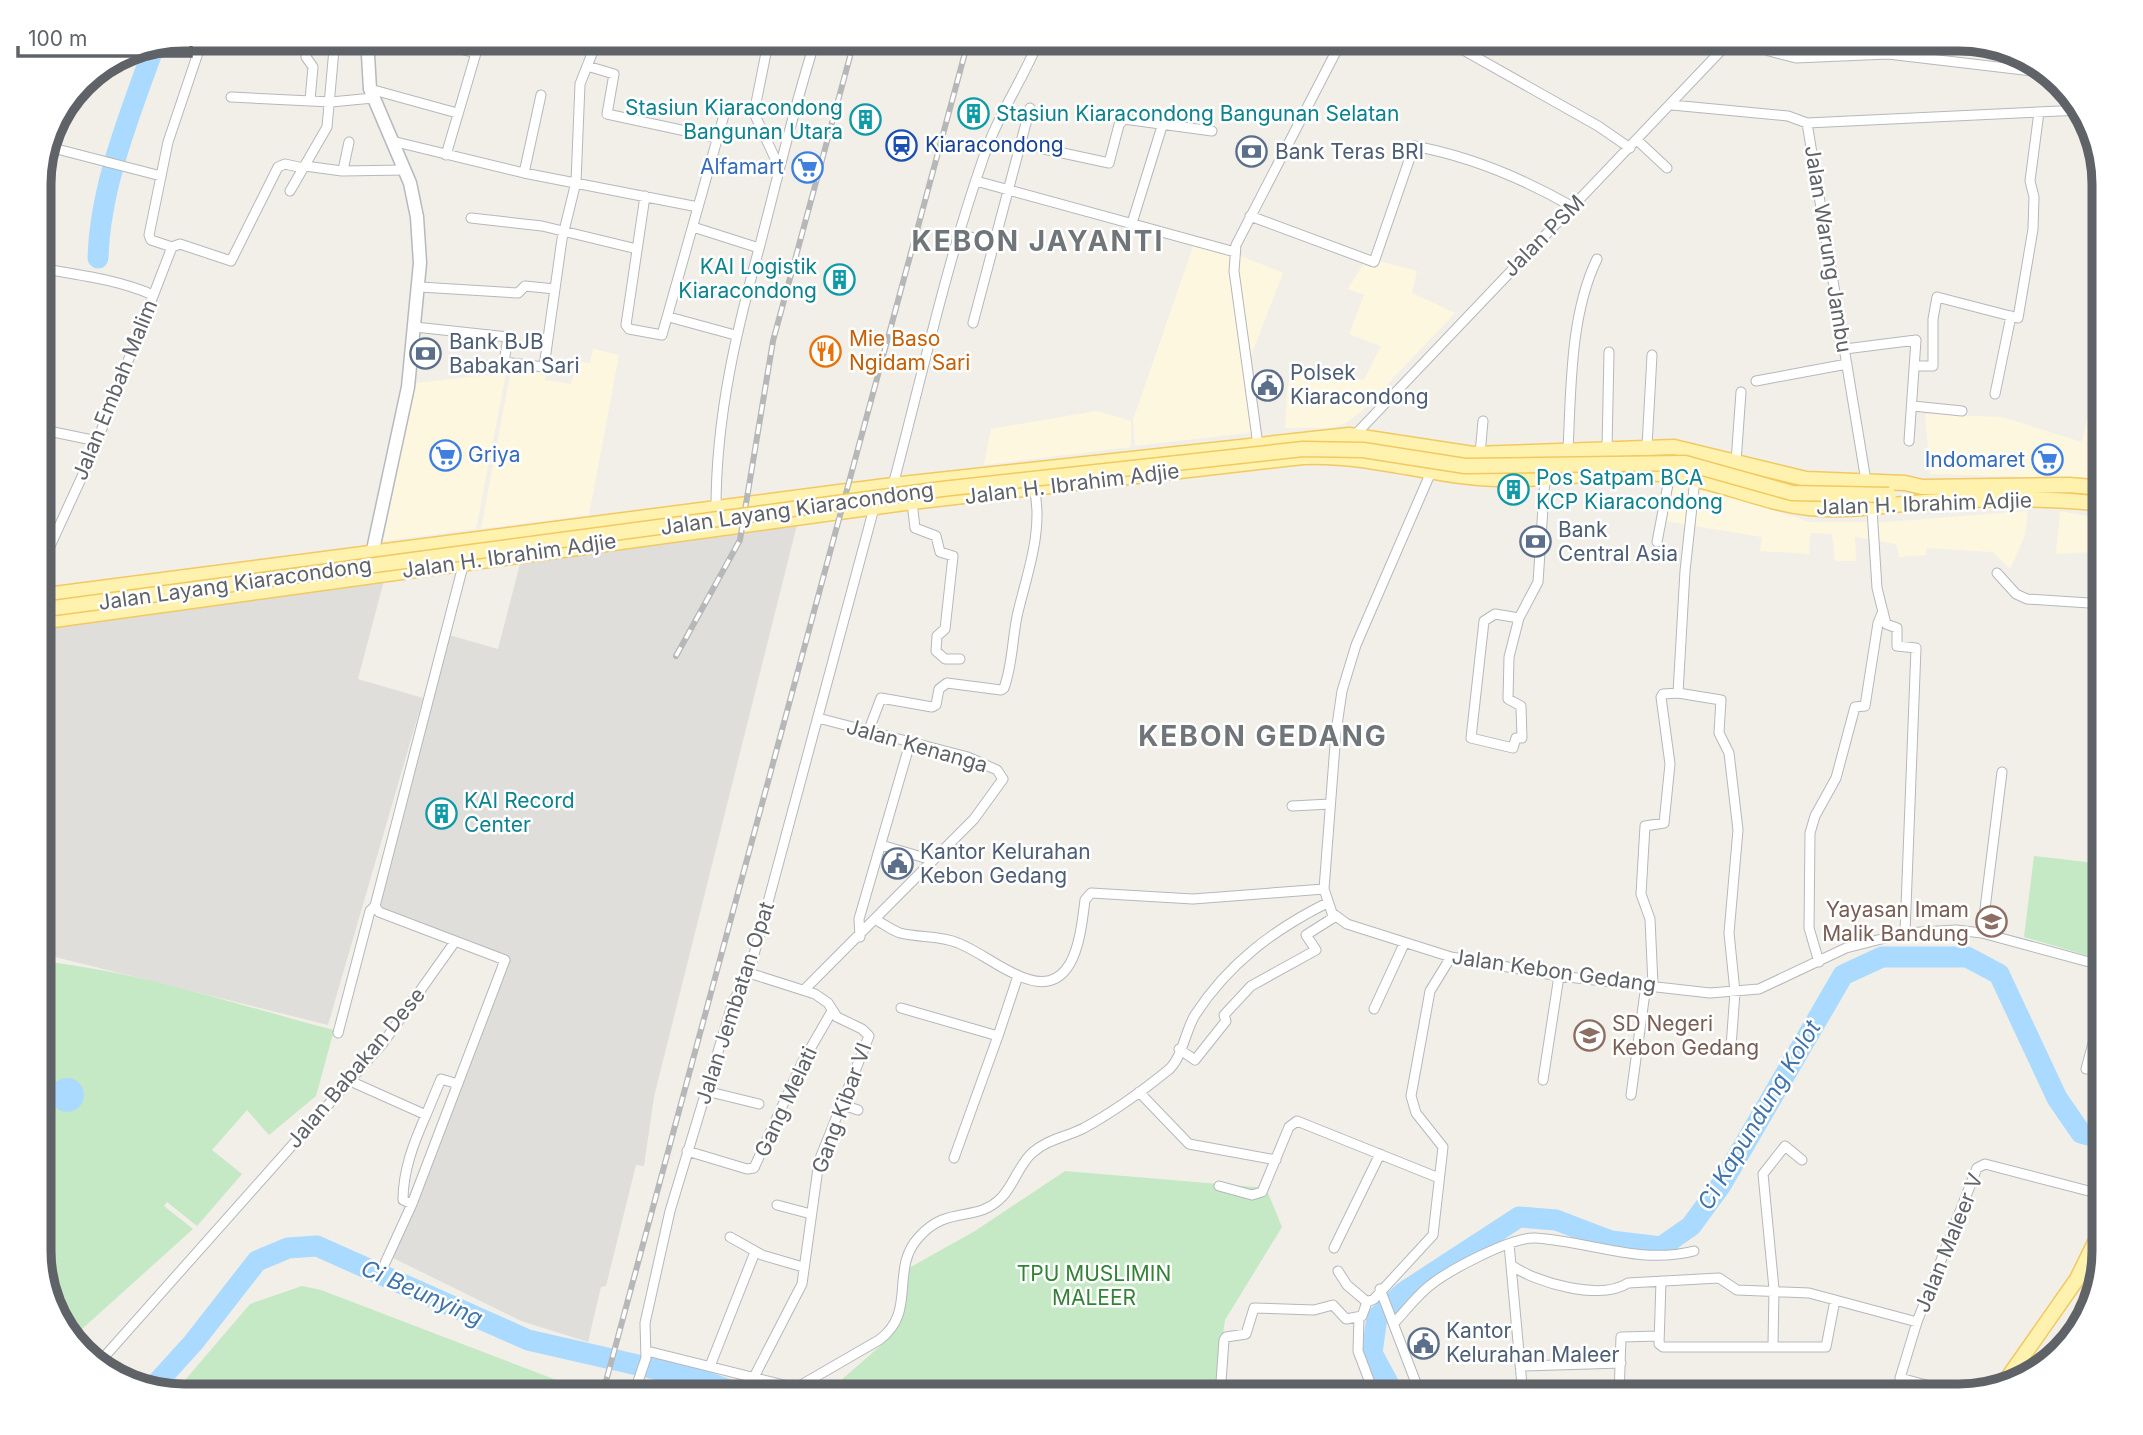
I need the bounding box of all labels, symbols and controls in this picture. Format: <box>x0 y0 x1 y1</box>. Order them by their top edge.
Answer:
scale bar <box>18 14 191 58</box>
text: 100 m <box>28 26 87 51</box>
place label: Stasiun Kiaracondong Bangunan Utara <box>625 95 843 144</box>
building icon: Stasiun Kiaracondong Bangunan Selatan <box>956 97 990 131</box>
place label: Stasiun Kiaracondong Bangunan Selatan <box>996 101 1399 126</box>
building icon: Stasiun Kiaracondong Bangunan Utara <box>849 103 883 137</box>
station icon: Kiaracondong <box>885 128 919 162</box>
place label: Kiaracondong <box>925 132 1064 157</box>
bank icon: Bank Teras BRI <box>1235 135 1269 169</box>
place label: Bank Teras BRI <box>1275 139 1424 164</box>
street label: Jalan Warung Jambu <box>1800 144 1857 354</box>
supermarket icon: Alfamart <box>790 150 824 184</box>
place label: Alfamart <box>700 154 784 179</box>
street label: Jalan PSM <box>1498 190 1590 282</box>
district label: KEBON JAYANTI <box>912 224 1164 258</box>
place label: KAI Logistik Kiaracondong <box>678 254 817 303</box>
building icon: KAI Logistik Kiaracondong <box>823 262 857 296</box>
street label: Jalan Embah Malim <box>67 296 162 484</box>
place label: Mie Baso Ngidam Sari <box>849 326 970 375</box>
place label: Bank BJB Babakan Sari <box>449 329 580 378</box>
restaurant icon: Mie Baso Ngidam Sari <box>809 334 843 368</box>
bank icon: Bank BJB Babakan Sari <box>409 337 443 371</box>
place label: Polsek Kiaracondong <box>1290 360 1429 409</box>
public building icon: Polsek Kiaracondong <box>1250 368 1284 402</box>
supermarket icon: Griya <box>428 438 462 472</box>
place label: Griya <box>468 442 520 467</box>
supermarket icon: Indomaret <box>2031 443 2065 477</box>
place label: Indomaret <box>1925 447 2025 472</box>
street label: Jalan H. Ibrahim Adjie <box>963 458 1181 509</box>
place label: Pos Satpam BCA KCP Kiaracondong <box>1536 465 1723 514</box>
building icon: Pos Satpam BCA KCP Kiaracondong <box>1496 473 1530 507</box>
street label: Jalan Layang Kiaracondong <box>659 477 935 540</box>
street label: Jalan H. Ibrahim Adjie <box>1815 487 2033 520</box>
place label: Bank Central Asia <box>1558 517 1678 566</box>
bank icon: Bank Central Asia <box>1518 525 1552 559</box>
street label: Jalan H. Ibrahim Adjie <box>400 528 618 583</box>
street label: Jalan Layang Kiaracondong <box>97 552 373 615</box>
street label: Jalan Kenanga <box>844 713 991 778</box>
district label: KEBON GEDANG <box>1138 719 1388 753</box>
place label: KAI Record Center <box>464 788 575 837</box>
building icon: KAI Record Center <box>424 796 458 830</box>
place label: Kantor Kelurahan Kebon Gedang <box>920 839 1091 888</box>
public building icon: Kantor Kelurahan Kebon Gedang <box>880 847 914 881</box>
place label: Yayasan Imam Malik Bandung <box>1822 897 1969 946</box>
street label: Jalan Jembatan Opat <box>690 898 779 1107</box>
school or university icon: Yayasan Imam Malik Bandung <box>1975 905 2009 939</box>
street label: Jalan Kebon Gedang <box>1450 944 1658 997</box>
street label: Jalan Babakan Dese <box>281 982 430 1153</box>
place label: SD Negeri Kebon Gedang <box>1612 1011 1759 1060</box>
water label: Ci Kapundung Kolot <box>1691 1015 1827 1215</box>
school or university icon: SD Negeri Kebon Gedang <box>1572 1019 1606 1053</box>
street label: Gang Kibar VI <box>806 1039 877 1176</box>
street label: Gang Melati <box>749 1043 822 1161</box>
street label: Jalan Maleer V <box>1909 1170 1988 1316</box>
water label: Ci Beunying <box>357 1254 487 1332</box>
park label: TPU MUSLIMIN MALEER <box>1017 1261 1171 1310</box>
place label: Kantor Kelurahan Maleer <box>1446 1318 1620 1367</box>
public building icon: Kantor Kelurahan Maleer <box>1406 1326 1440 1360</box>

